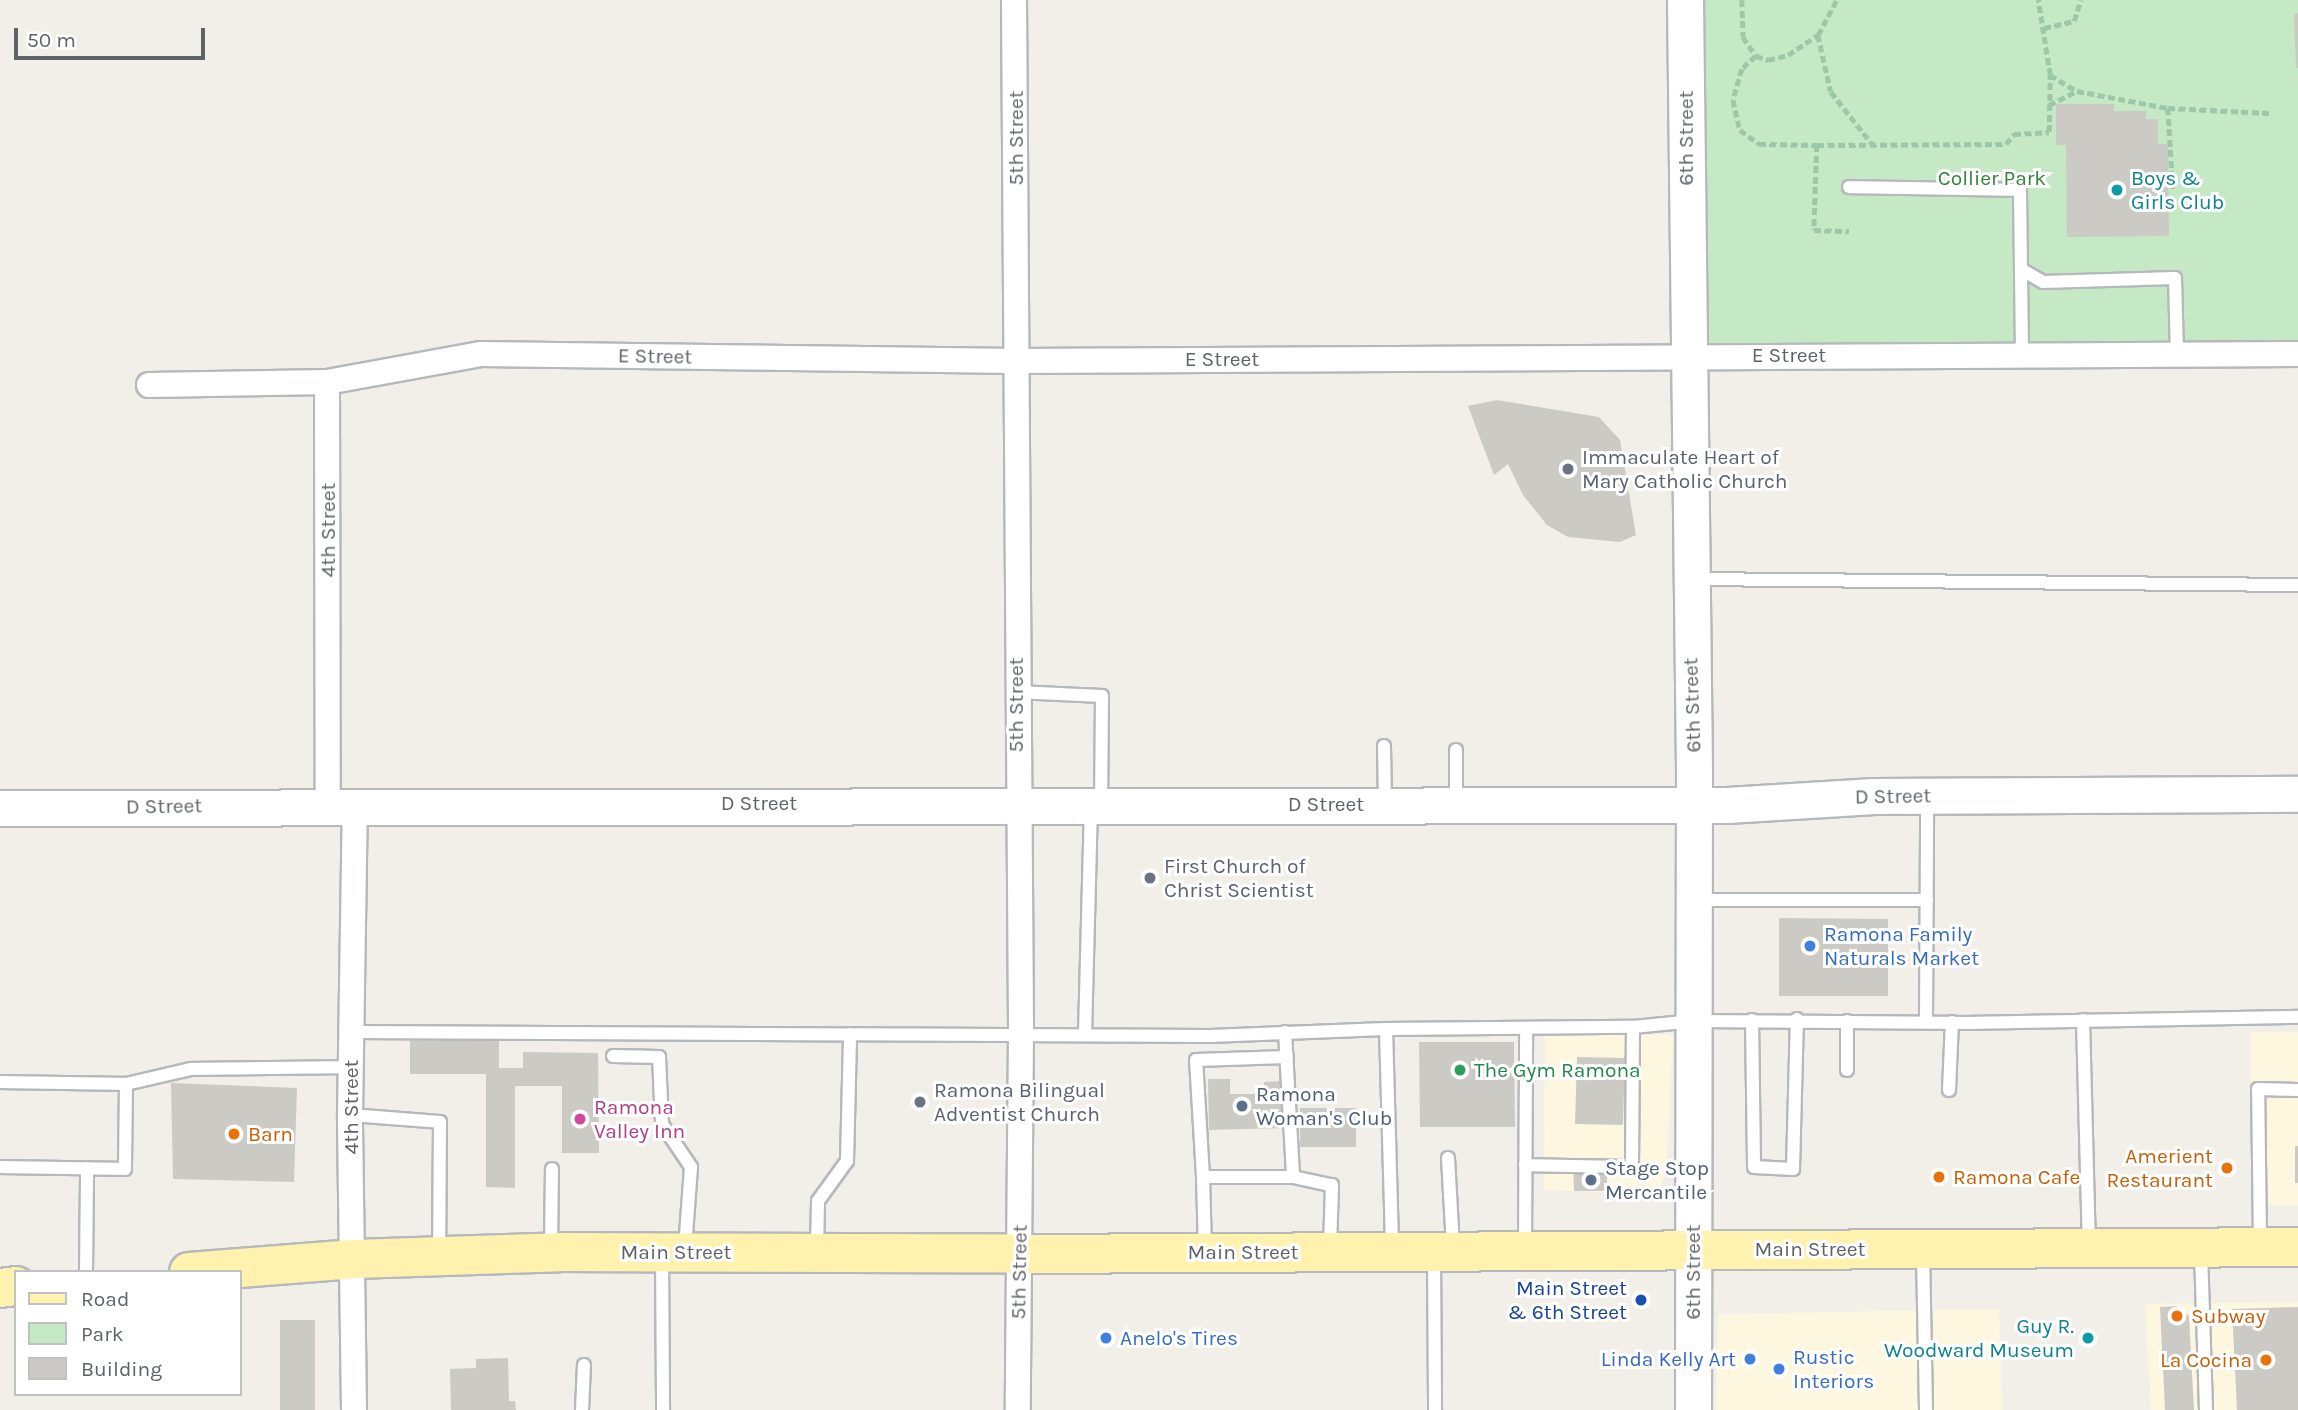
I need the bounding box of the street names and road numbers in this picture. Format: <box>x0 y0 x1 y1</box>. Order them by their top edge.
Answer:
street label: 5th Street <box>1003 90 1029 186</box>
street label: 6th Street <box>1673 90 1699 186</box>
street label: E Street <box>1752 342 1826 368</box>
street label: E Street <box>618 343 692 369</box>
street label: E Street <box>1185 346 1259 372</box>
street label: 4th Street <box>315 483 341 577</box>
street label: 5th Street <box>1003 657 1029 753</box>
street label: 6th Street <box>1678 657 1706 753</box>
street label: D Street <box>1855 783 1931 809</box>
street label: D Street <box>721 790 797 816</box>
street label: D Street <box>1288 791 1364 817</box>
street label: D Street <box>126 793 202 819</box>
street label: 4th Street <box>338 1060 364 1154</box>
street label: 5th Street <box>1006 1224 1032 1320</box>
street label: 6th Street <box>1680 1224 1706 1320</box>
street label: Main Street <box>1755 1236 1865 1262</box>
street label: Main Street <box>621 1239 731 1265</box>
street label: Main Street <box>1188 1239 1298 1265</box>

